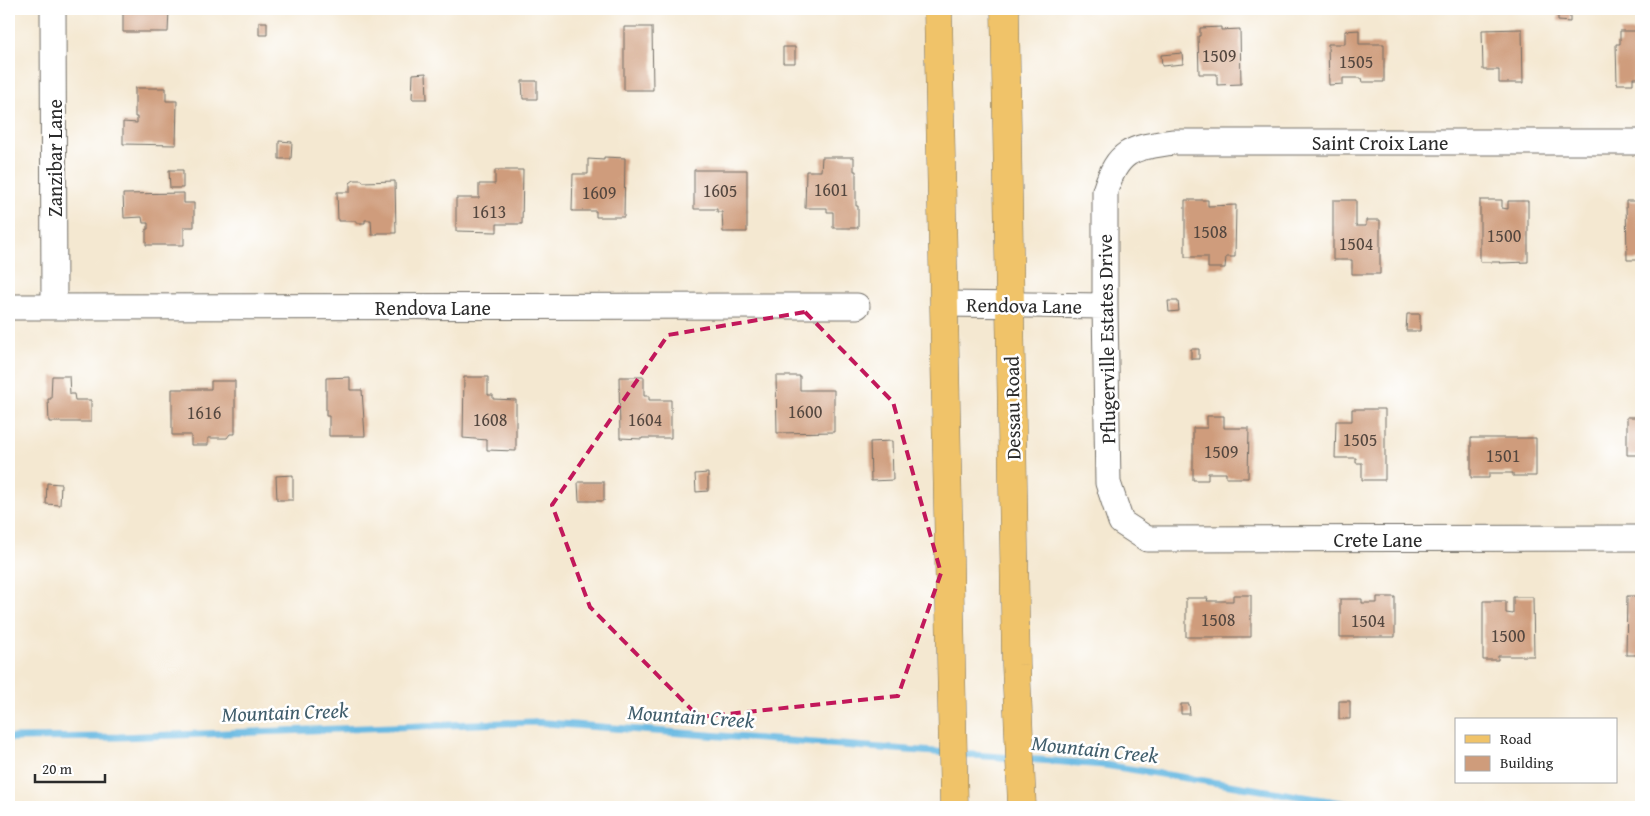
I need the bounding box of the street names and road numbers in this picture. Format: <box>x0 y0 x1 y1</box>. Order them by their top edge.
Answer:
street label: Zanzibar Lane <box>40 99 69 217</box>
street label: Saint Croix Lane <box>1312 128 1448 157</box>
street label: Pflugerville Estates Drive <box>1090 234 1122 444</box>
street label: Rendova Lane <box>966 289 1082 321</box>
street label: Rendova Lane <box>375 293 491 322</box>
street label: Dessau Road <box>997 355 1027 460</box>
street label: Crete Lane <box>1334 525 1422 554</box>

